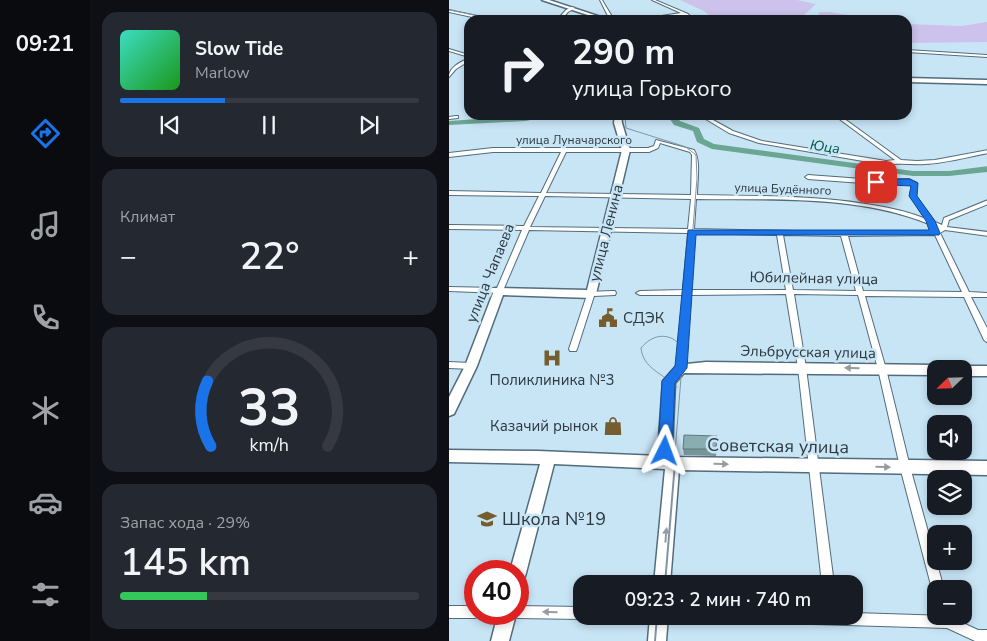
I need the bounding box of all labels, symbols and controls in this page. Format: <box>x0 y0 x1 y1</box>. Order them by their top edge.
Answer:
text: 09:21 <box>16 29 74 59</box>
text: 290 m <box>572 29 675 76</box>
icon: right <box>489 35 554 100</box>
text: Slow Tide <box>195 36 283 62</box>
text: Marlow <box>195 62 250 84</box>
text: улица Горького <box>572 74 732 104</box>
icon: previous <box>156 111 184 139</box>
icon: pause <box>255 111 283 139</box>
icon: next <box>355 111 383 139</box>
icon: directions <box>28 116 63 151</box>
street label: улица Луначарского <box>516 132 632 148</box>
water label: Юца <box>809 135 841 159</box>
pin <box>855 161 897 203</box>
icon: arrive <box>862 168 890 196</box>
street label: улица Будённого <box>734 179 832 199</box>
street label: улица Ленина <box>584 182 628 284</box>
text: Климат <box>120 206 175 228</box>
icon: music <box>28 208 63 243</box>
street label: улица Чапаева <box>461 220 519 326</box>
text: 22° <box>240 231 299 282</box>
text: − <box>120 238 137 276</box>
text: + <box>402 238 419 276</box>
street label: Юбилейная улица <box>750 267 878 289</box>
icon: phone <box>28 300 63 335</box>
public building icon: СДЭК <box>597 307 619 329</box>
place label: СДЭК <box>623 308 665 328</box>
street label: Эльбрусская улица <box>740 341 876 363</box>
hospital icon: Поликлиника №3 <box>541 347 563 369</box>
north arrow <box>927 360 971 405</box>
map controls <box>927 360 972 625</box>
one-way arrow <box>843 364 859 372</box>
place label: Поликлиника №3 <box>490 370 614 390</box>
text: 33 <box>238 372 301 443</box>
icon: climate <box>28 393 63 428</box>
shop icon: Казачий рынок <box>602 415 624 437</box>
button: sound <box>927 415 972 460</box>
place label: Казачий рынок <box>490 416 598 436</box>
position arrow <box>638 424 690 476</box>
text: km/h <box>250 433 289 457</box>
street label: Советская улица <box>707 433 849 459</box>
one-way arrow <box>713 460 729 468</box>
one-way arrow <box>875 463 891 471</box>
button: layers <box>927 470 972 515</box>
icon: car <box>28 485 63 520</box>
place label: Школа №19 <box>502 507 606 531</box>
school or university icon: Школа №19 <box>476 508 498 530</box>
text: Запас хода · 29% <box>120 512 250 534</box>
button: + <box>927 525 972 570</box>
one-way arrow <box>663 527 671 543</box>
text: 145 km <box>120 537 251 588</box>
speed limit sign: 40 <box>464 560 529 625</box>
icon: filters <box>28 577 63 612</box>
button: − <box>927 580 972 625</box>
text: 09:23 · 2 мин · 740 m <box>625 587 811 613</box>
one-way arrow <box>541 608 557 616</box>

